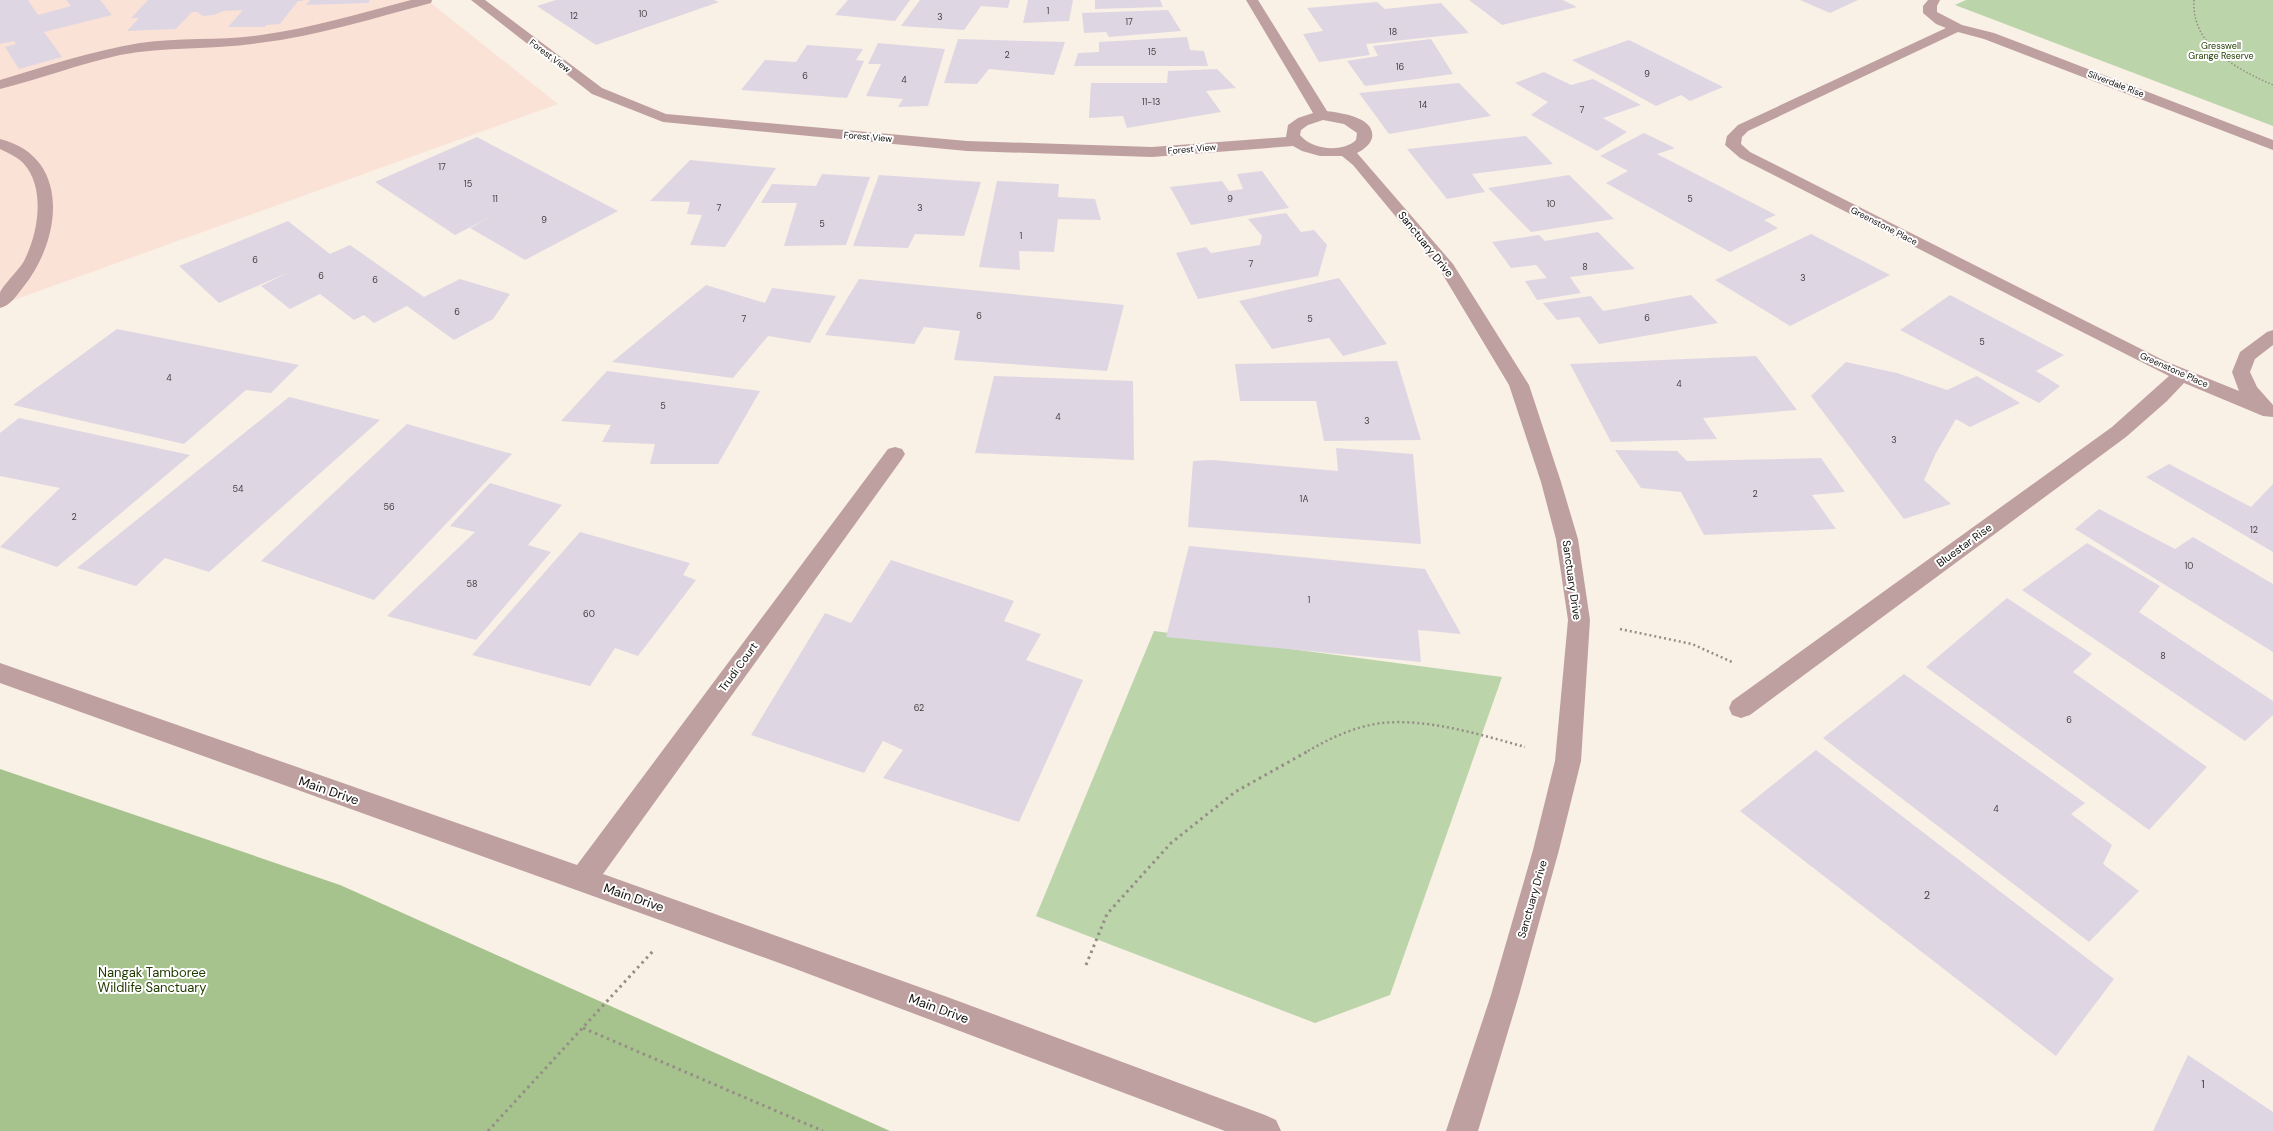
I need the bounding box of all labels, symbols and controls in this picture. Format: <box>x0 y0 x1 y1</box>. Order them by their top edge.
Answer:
house number: 1 <box>1047 5 1050 17</box>
house number: 10 <box>639 8 647 20</box>
house number: 12 <box>570 10 578 22</box>
house number: 3 <box>937 11 943 23</box>
house number: 17 <box>1125 16 1133 28</box>
house number: 18 <box>1389 26 1397 38</box>
street label: Forest View <box>527 37 573 75</box>
park label: Gresswell Grange Reserve <box>2188 40 2254 62</box>
house number: 15 <box>1148 46 1156 58</box>
house number: 2 <box>1004 49 1010 61</box>
house number: 16 <box>1396 61 1405 73</box>
house number: 9 <box>1644 68 1650 80</box>
street label: Silverdale Rise <box>2086 68 2146 100</box>
house number: 6 <box>802 70 808 82</box>
house number: 4 <box>901 74 907 86</box>
house number: 11-13 <box>1142 96 1160 108</box>
house number: 14 <box>1419 99 1428 111</box>
house number: 7 <box>1580 104 1585 116</box>
street label: Forest View <box>843 129 893 145</box>
street label: Forest View <box>1167 141 1217 157</box>
house number: 17 <box>438 161 446 173</box>
house number: 15 <box>464 178 472 190</box>
house number: 11 <box>492 193 498 205</box>
house number: 9 <box>1227 193 1233 205</box>
house number: 5 <box>1687 193 1693 205</box>
house number: 10 <box>1547 198 1555 210</box>
house number: 7 <box>717 202 722 214</box>
house number: 3 <box>917 202 923 214</box>
street label: Greenstone Place <box>1849 204 1919 248</box>
street label: Sanctuary Drive <box>1395 208 1457 280</box>
house number: 9 <box>541 214 547 226</box>
house number: 5 <box>819 218 825 230</box>
house number: 1 <box>1020 230 1023 242</box>
house number: 6 <box>252 254 258 266</box>
house number: 7 <box>1249 258 1254 270</box>
house number: 8 <box>1582 261 1588 273</box>
house number: 6 <box>318 270 324 282</box>
house number: 3 <box>1800 272 1806 284</box>
house number: 6 <box>372 274 378 286</box>
house number: 6 <box>454 306 460 318</box>
house number: 6 <box>976 310 982 322</box>
house number: 6 <box>1644 312 1650 324</box>
house number: 7 <box>742 313 747 325</box>
house number: 5 <box>1307 313 1313 325</box>
house number: 5 <box>1979 336 1985 348</box>
street label: Greenstone Place <box>2138 350 2210 390</box>
house number: 4 <box>166 372 172 384</box>
house number: 4 <box>1676 378 1682 390</box>
house number: 5 <box>660 400 666 412</box>
house number: 4 <box>1055 411 1061 423</box>
house number: 3 <box>1364 415 1370 427</box>
house number: 3 <box>1891 434 1897 446</box>
house number: 54 <box>233 483 244 495</box>
house number: 2 <box>1752 488 1758 500</box>
house number: 1A <box>1300 493 1308 505</box>
house number: 56 <box>383 501 395 513</box>
house number: 2 <box>71 511 77 523</box>
street label: Bluestar Rise <box>1934 520 1994 570</box>
house number: 12 <box>2250 524 2258 536</box>
street label: Sanctuary Drive <box>1559 539 1585 621</box>
house number: 10 <box>2185 560 2193 572</box>
house number: 58 <box>467 578 477 590</box>
house number: 1 <box>1308 594 1311 606</box>
house number: 60 <box>583 608 595 620</box>
street label: Trudi Court <box>715 640 761 694</box>
house number: 8 <box>2160 650 2166 662</box>
house number: 62 <box>914 702 924 714</box>
house number: 6 <box>2066 714 2072 726</box>
street label: Main Drive <box>296 772 361 809</box>
house number: 4 <box>1993 803 1999 815</box>
street label: Sanctuary Drive <box>1514 858 1550 940</box>
street label: Main Drive <box>601 879 666 916</box>
house number: 2 <box>1924 888 1930 902</box>
park label: Nangak Tamboree Wildlife Sanctuary <box>98 964 206 996</box>
street label: Main Drive <box>906 990 971 1027</box>
house number: 1 <box>2201 1077 2205 1091</box>

